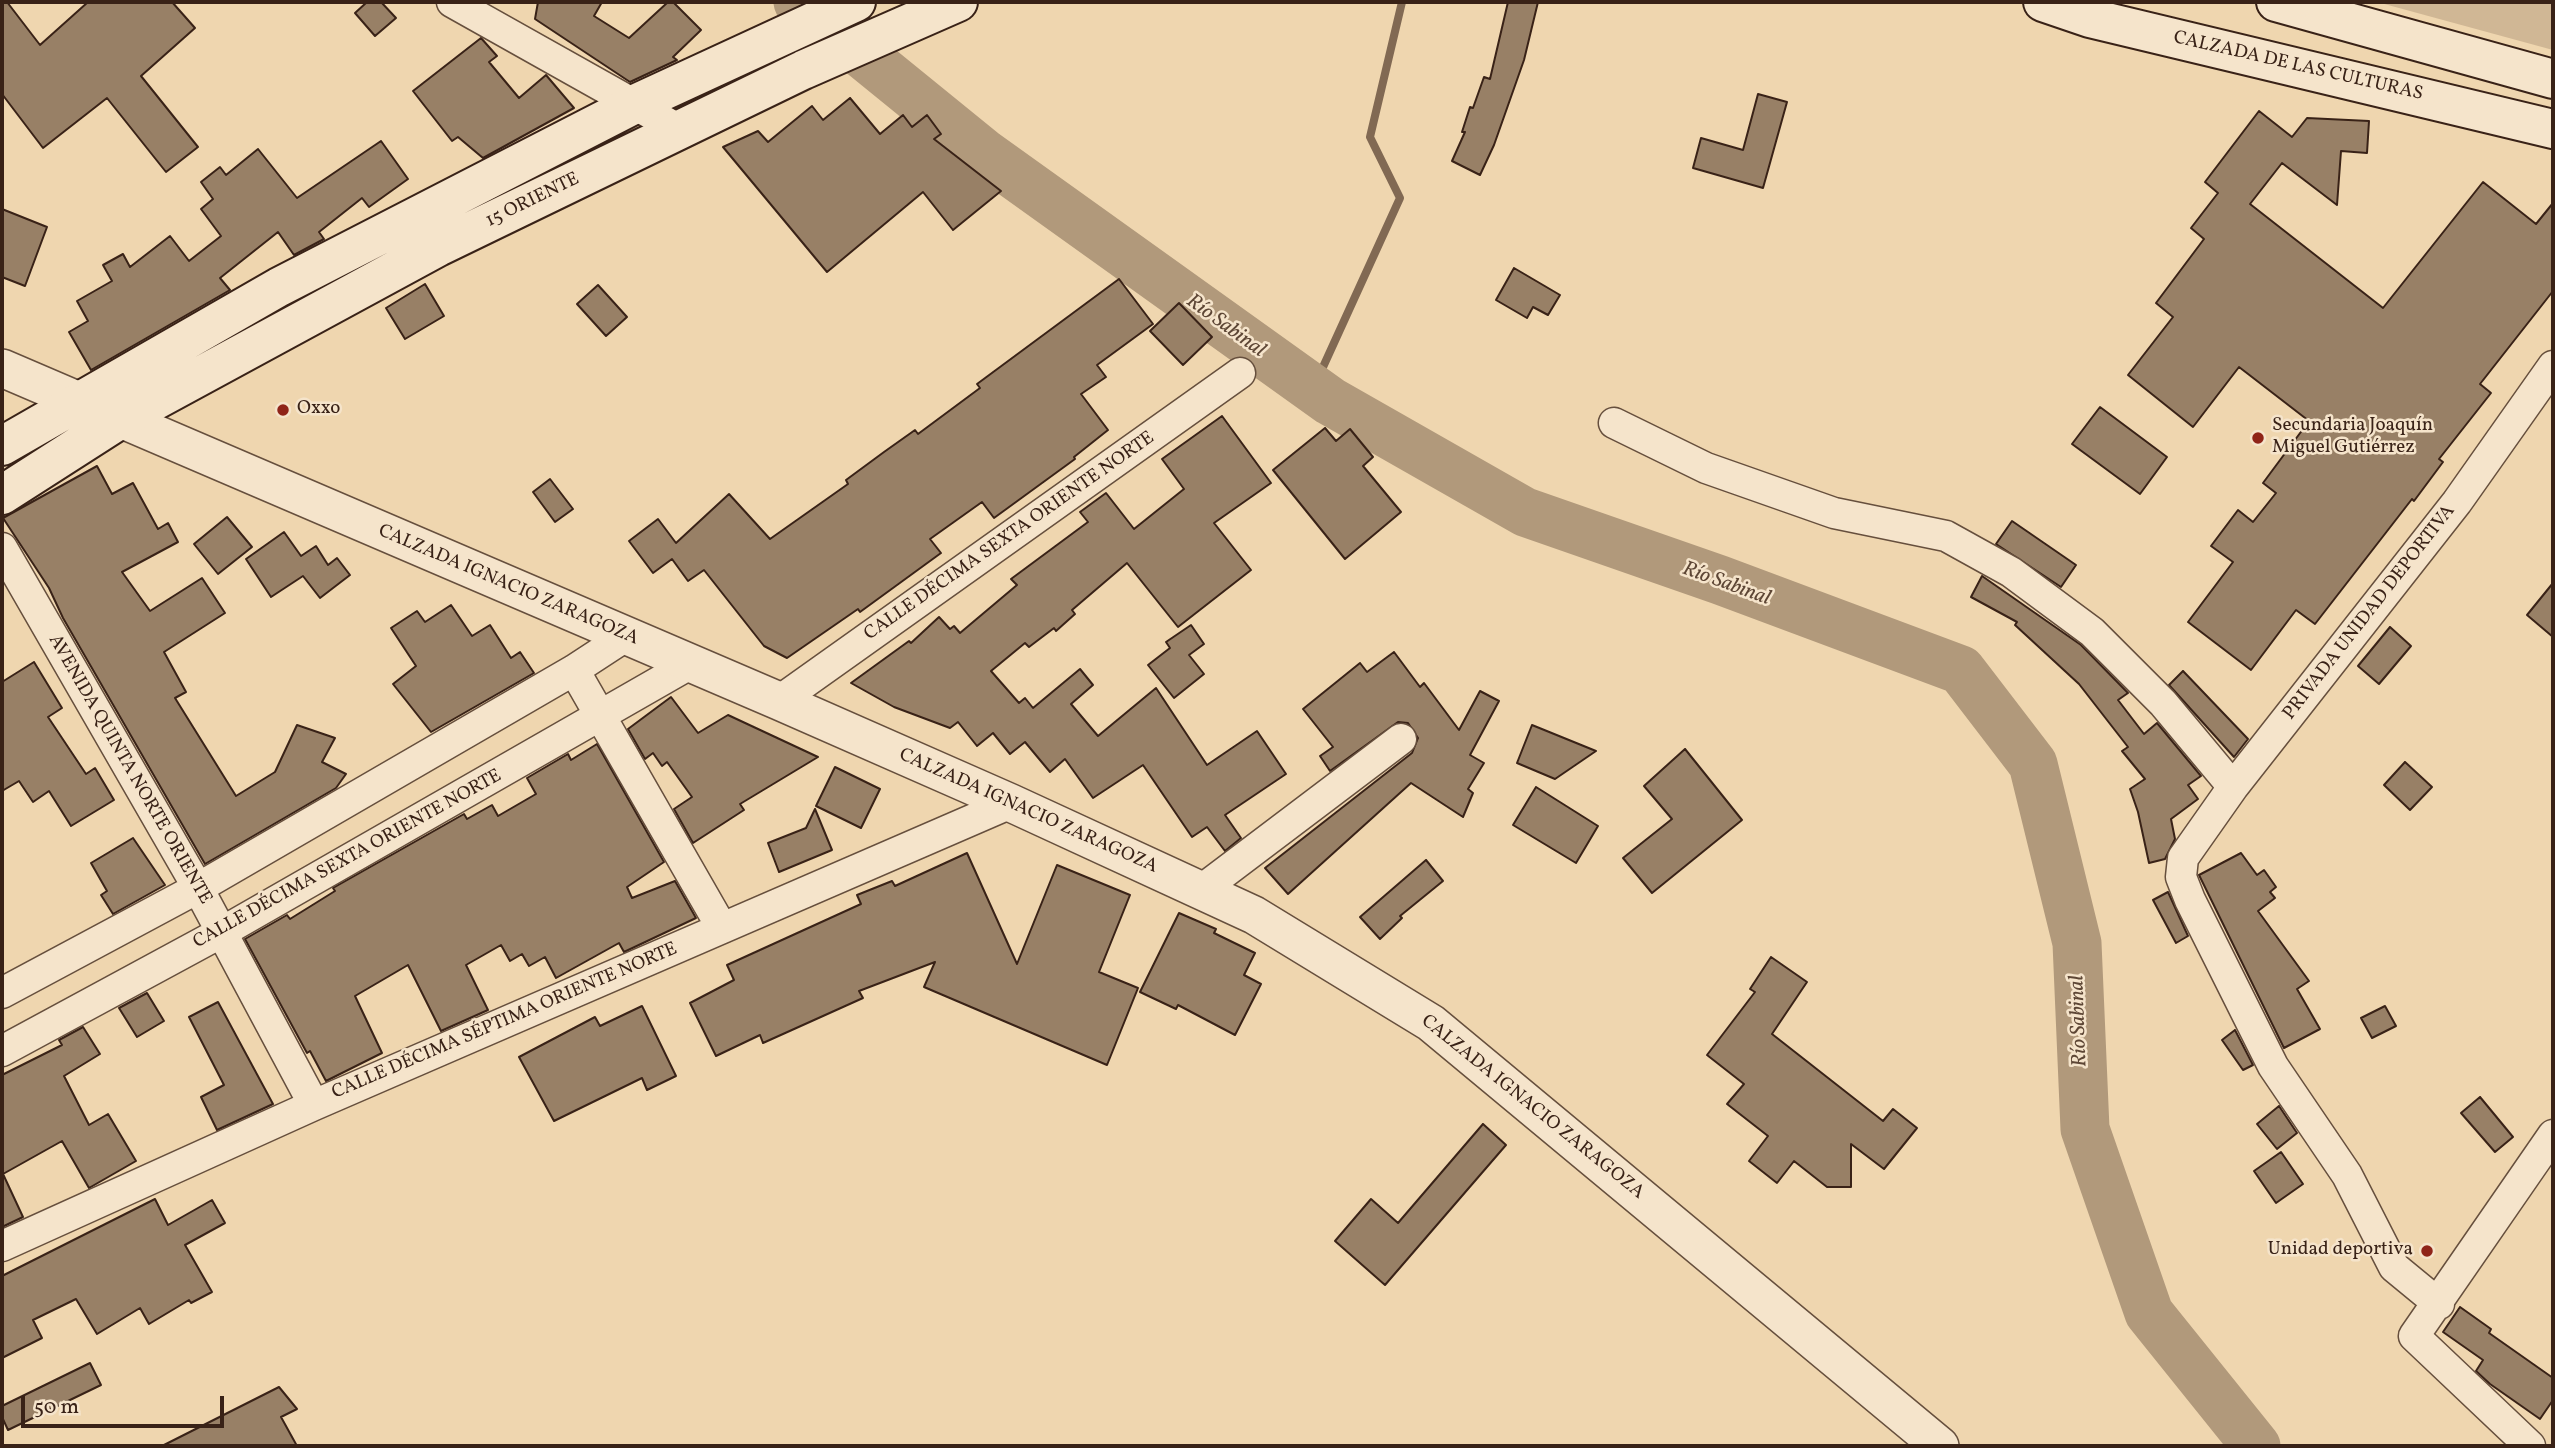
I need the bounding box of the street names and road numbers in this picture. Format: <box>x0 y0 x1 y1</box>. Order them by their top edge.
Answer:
street label: CALZADA DE LAS CULTURAS <box>2171 27 2425 107</box>
street label: 15 ORIENTE <box>482 169 584 233</box>
street label: CALLE DÉCIMA SEXTA ORIENTE NORTE <box>860 428 1160 646</box>
street label: PRIVADA UNIDAD DEPORTIVA <box>2279 501 2461 725</box>
street label: CALZADA IGNACIO ZARAGOZA <box>374 521 642 651</box>
street label: AVENIDA QUINTA NORTE ORIENTE <box>42 631 216 909</box>
street label: CALZADA IGNACIO ZARAGOZA <box>895 744 1161 880</box>
street label: CALLE DÉCIMA SEXTA ORIENTE NORTE <box>190 765 506 955</box>
street label: CALLE DÉCIMA SÉPTIMA ORIENTE NORTE <box>329 939 681 1105</box>
street label: CALZADA IGNACIO ZARAGOZA <box>1416 1011 1648 1205</box>

